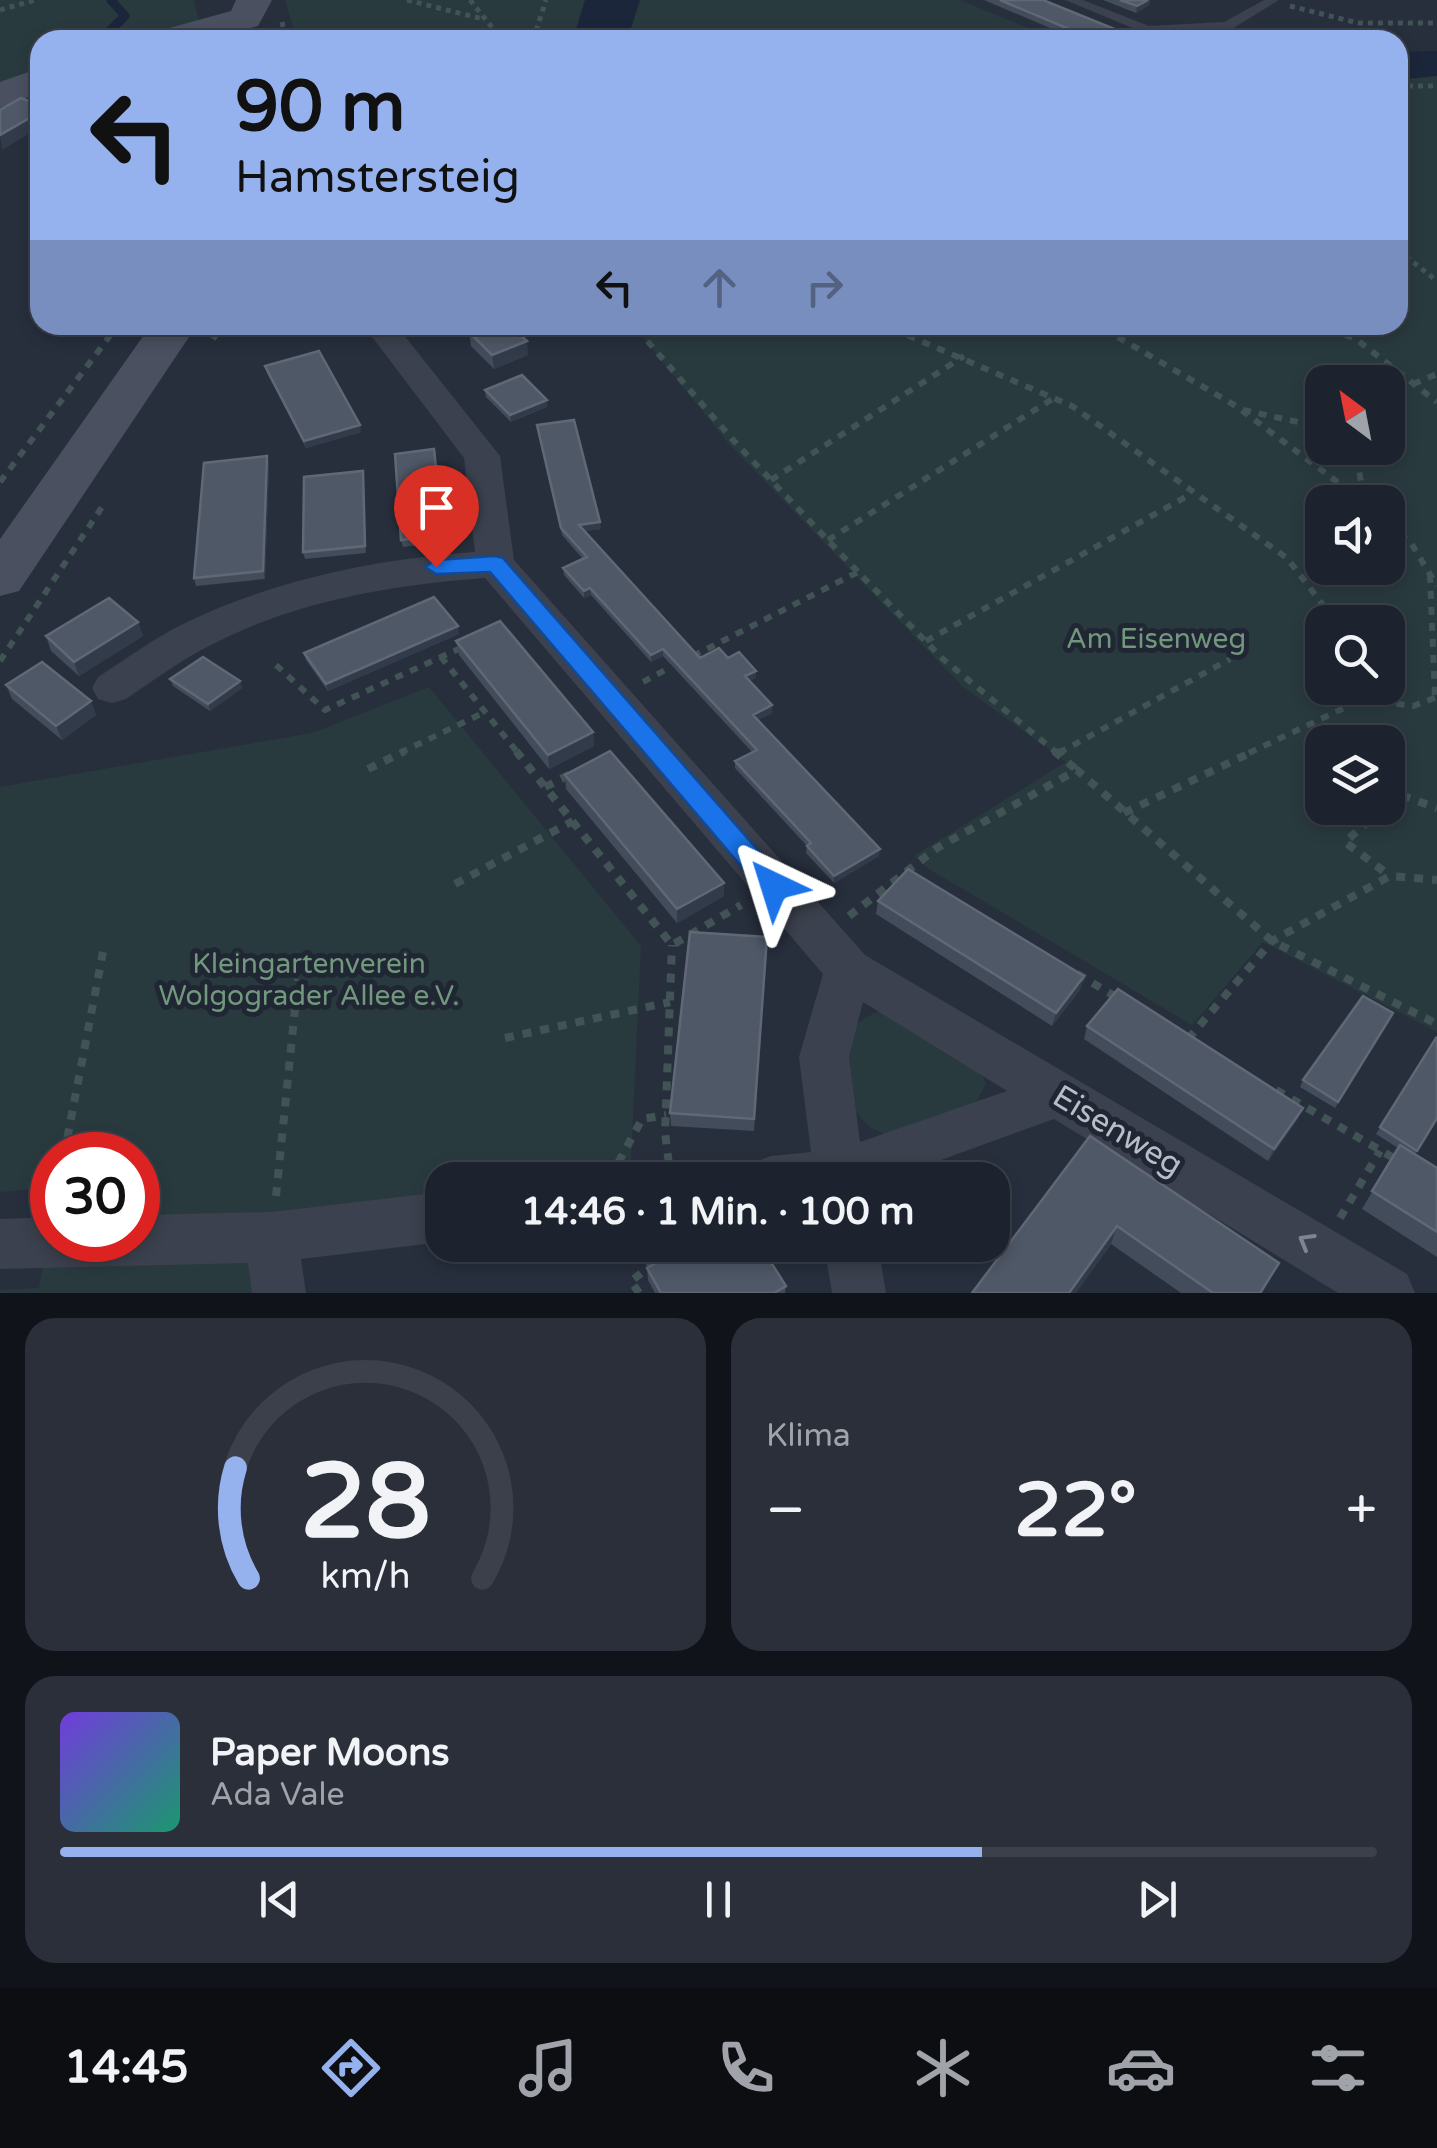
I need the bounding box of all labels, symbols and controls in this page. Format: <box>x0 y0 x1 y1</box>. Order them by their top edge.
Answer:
text: 90 m <box>235 66 405 150</box>
icon: left <box>70 70 200 200</box>
text: Hamstersteig <box>235 151 520 205</box>
icon: left <box>587 260 642 315</box>
icon: ahead <box>692 260 747 315</box>
icon: right <box>797 260 852 315</box>
north arrow <box>1305 365 1405 465</box>
map controls <box>1305 365 1405 825</box>
pin <box>394 465 479 568</box>
icon: arrive <box>409 480 464 535</box>
button: sound <box>1305 485 1405 585</box>
button: search <box>1305 605 1405 705</box>
park label: Am Eisenweg <box>1066 622 1246 656</box>
button: layers <box>1305 725 1405 825</box>
position arrow <box>722 834 826 938</box>
park label: Kleingartenverein Wolgograder Allee e.V. <box>158 947 460 1013</box>
street label: Eisenweg <box>1046 1077 1189 1184</box>
speed limit sign: 30 <box>30 1132 160 1262</box>
text: 14:46 · 1 Min. · 100 m <box>521 1189 914 1235</box>
one-way arrow <box>1299 1234 1317 1253</box>
text: Klima <box>766 1417 851 1455</box>
text: 28 <box>300 1441 431 1566</box>
text: 22° <box>1014 1466 1137 1556</box>
text: − <box>766 1478 805 1544</box>
text: + <box>1346 1478 1377 1544</box>
text: km/h <box>321 1555 410 1598</box>
text: Paper Moons <box>210 1730 450 1776</box>
text: Ada Vale <box>210 1776 345 1814</box>
icon: previous <box>252 1872 307 1927</box>
icon: pause <box>691 1872 746 1927</box>
icon: next <box>1130 1872 1185 1927</box>
icon: directions <box>316 2033 386 2103</box>
icon: music <box>513 2033 583 2103</box>
icon: phone <box>711 2033 781 2103</box>
icon: climate <box>908 2033 978 2103</box>
icon: car <box>1106 2033 1176 2103</box>
icon: filters <box>1303 2033 1373 2103</box>
text: 14:45 <box>64 2041 188 2095</box>

